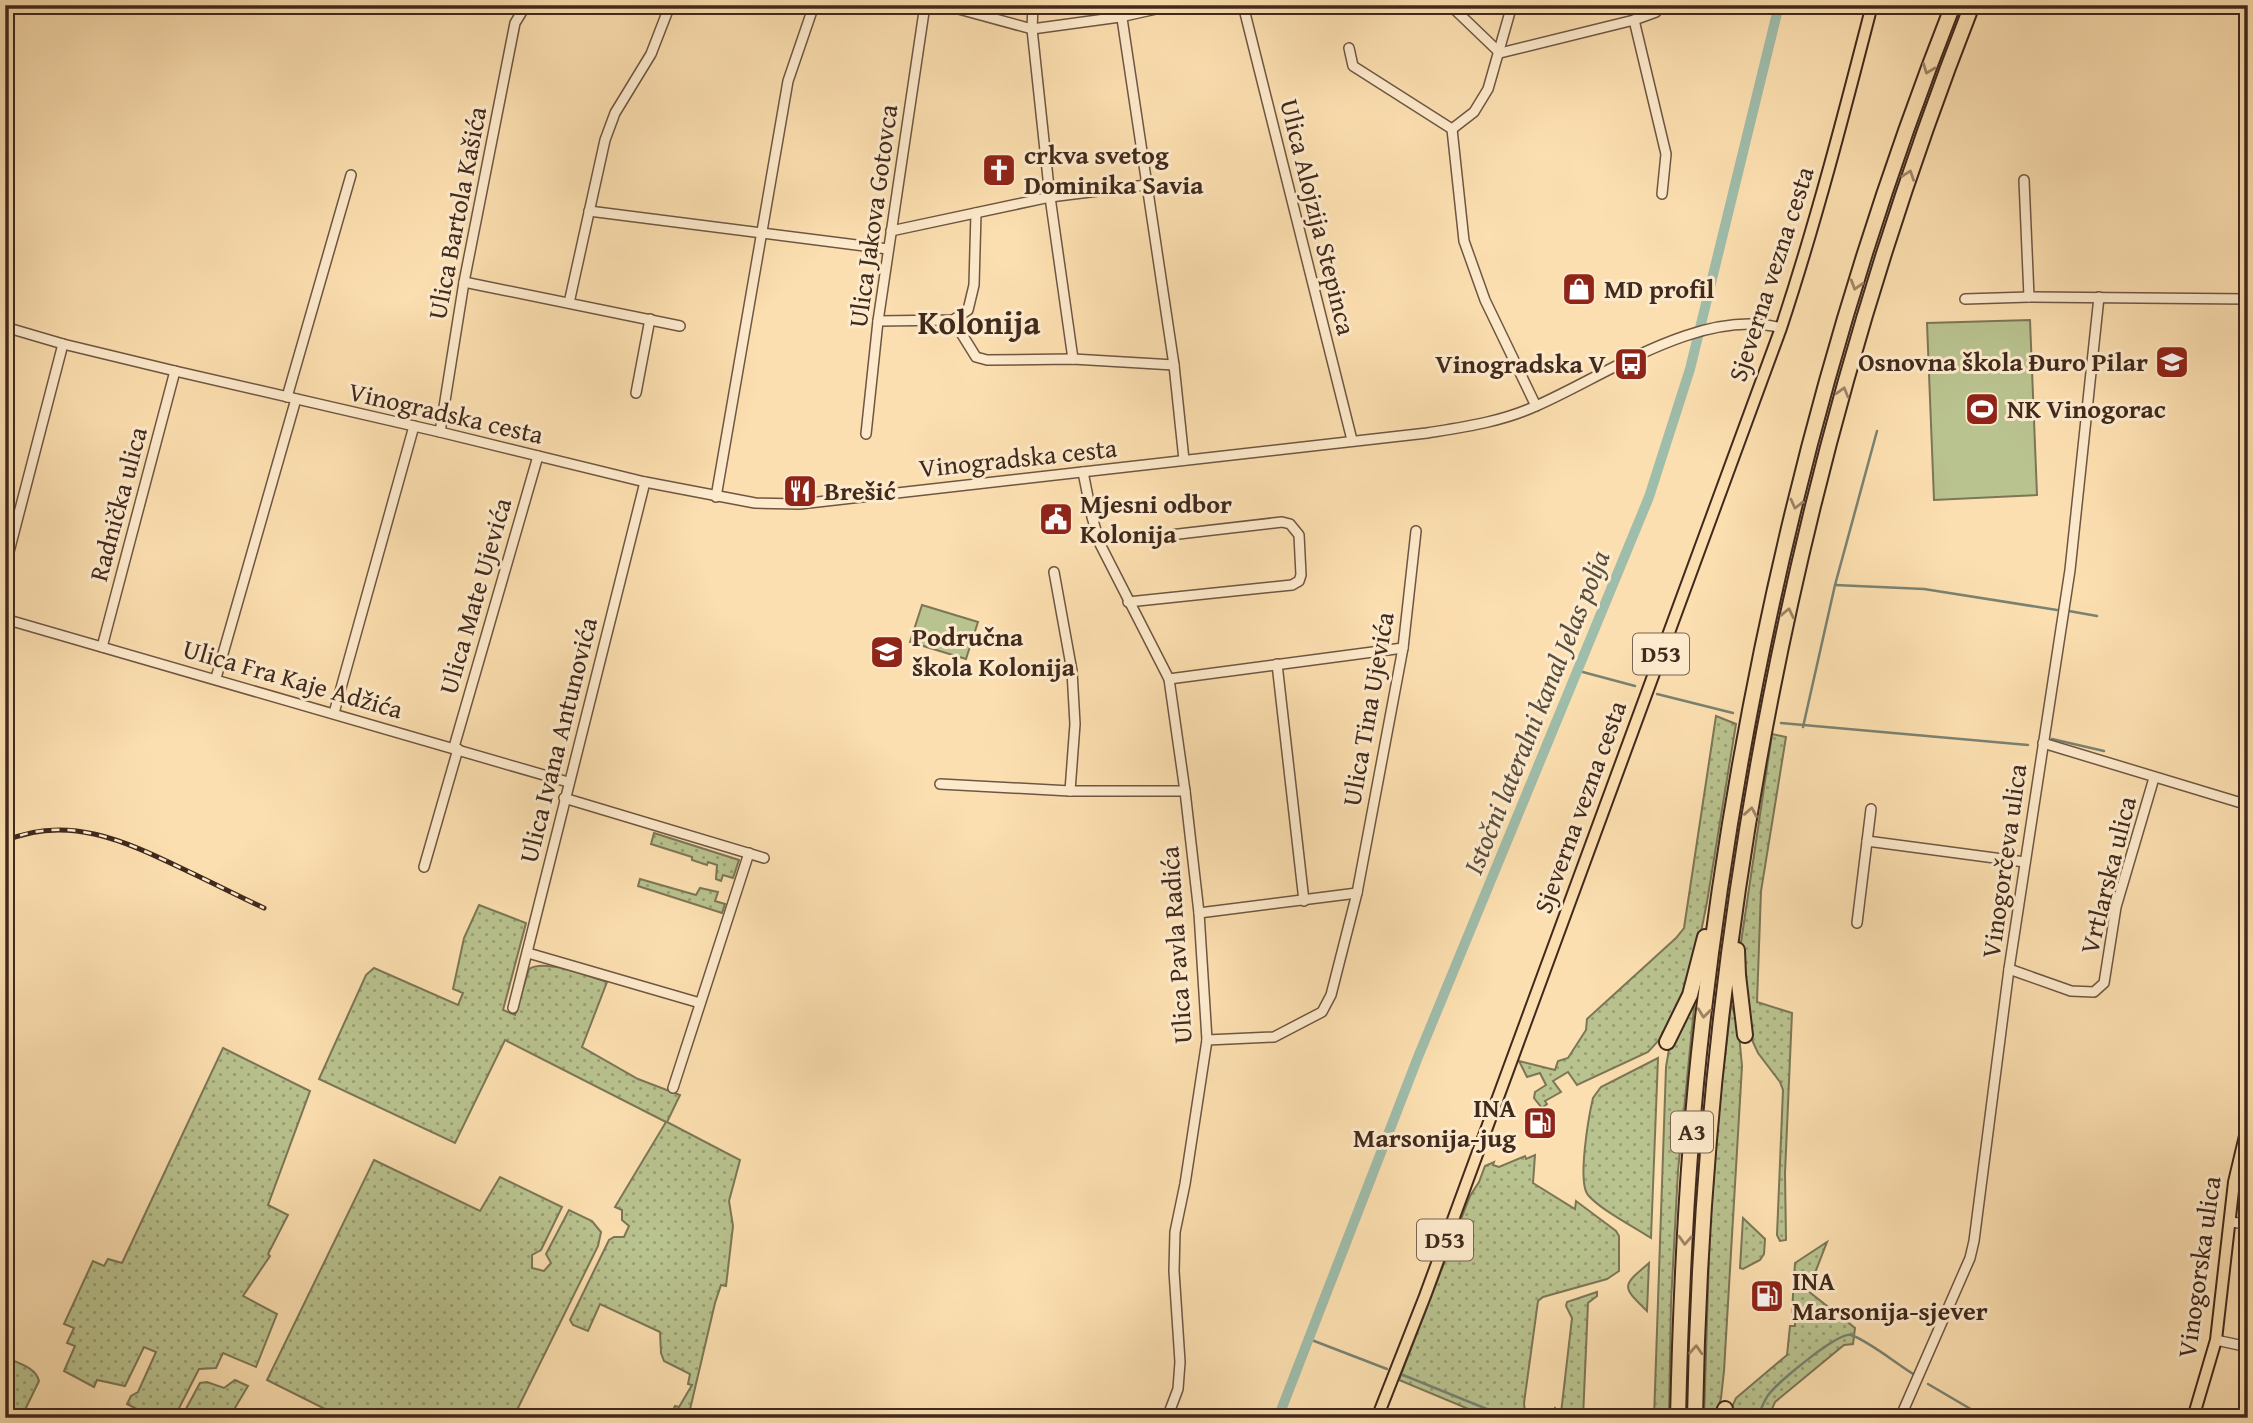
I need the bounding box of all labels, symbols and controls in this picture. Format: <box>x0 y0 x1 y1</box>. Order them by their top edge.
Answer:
one-way arrow <box>1922 62 1936 74</box>
street label: Ulica Alojzija Stepinca <box>1270 95 1367 340</box>
street label: Ulica Jakova Gotovca <box>838 101 908 330</box>
street label: Ulica Bartola Kašića <box>417 103 496 323</box>
place label: crkva svetog Dominika Savia <box>1024 135 1204 204</box>
church icon: crkva svetog Dominika Savia <box>980 151 1018 189</box>
street label: Sjeverna vezna cesta <box>1717 161 1824 386</box>
one-way arrow <box>1901 169 1915 181</box>
place label: MD profil <box>1604 269 1714 308</box>
shop icon: MD profil <box>1560 270 1598 308</box>
one-way arrow <box>1850 279 1865 291</box>
district label: Kolonija <box>918 298 1040 346</box>
place label: Osnovna škola Đuro Pilar <box>1858 342 2148 381</box>
school or university icon: Osnovna škola Đuro Pilar <box>2153 343 2191 381</box>
place label: Vinogradska V <box>1435 344 1607 383</box>
bus stop icon: Vinogradska V <box>1612 345 1650 383</box>
street label: Vinogradska cesta <box>345 371 548 454</box>
one-way arrow <box>1834 387 1849 399</box>
place label: NK Vinogorac <box>2007 389 2166 428</box>
sports icon: NK Vinogorac <box>1963 390 2001 428</box>
street label: Radnička ulica <box>78 422 157 585</box>
street label: Vinogradska cesta <box>917 428 1120 487</box>
place label: Brešić <box>824 471 896 510</box>
restaurant icon: Brešić <box>781 472 819 510</box>
place label: Mjesni odbor Kolonija <box>1080 484 1232 553</box>
street label: Ulica Mate Ujevića <box>428 493 521 698</box>
one-way arrow <box>1790 498 1804 510</box>
public building icon: Mjesni odbor Kolonija <box>1037 500 1075 538</box>
water label: Istočni lateralni kanal Jelas polja <box>1452 544 1619 880</box>
one-way arrow <box>1780 607 1795 619</box>
street label: Ulica Tina Ujevića <box>1331 608 1404 809</box>
street label: Ulica Ivana Antunovića <box>508 612 607 867</box>
place label: Područna škola Kolonija <box>912 617 1076 686</box>
street label: Ulica Fra Kaje Adžića <box>179 628 408 729</box>
school or university icon: Područna škola Kolonija <box>868 633 906 671</box>
road number: D53 <box>1633 634 1689 674</box>
street label: Sjeverna vezna cesta <box>1523 694 1636 919</box>
street label: Vinogorčeva ulica <box>1971 761 2037 961</box>
street label: Vrtlarska ulica <box>2069 791 2146 958</box>
one-way arrow <box>1742 806 1757 818</box>
street label: Ulica Pavla Radića <box>1149 844 1202 1045</box>
one-way arrow <box>1696 1007 1711 1019</box>
place label: INA Marsonija-jug <box>1353 1088 1516 1157</box>
fuel station icon: INA Marsonija-jug <box>1521 1104 1559 1142</box>
road number: A3 <box>1671 1112 1713 1152</box>
street label: Vinogorska ulica <box>2166 1173 2231 1360</box>
road number: D53 <box>1417 1220 1473 1260</box>
one-way arrow <box>1678 1235 1693 1246</box>
place label: INA Marsonija-sjever <box>1792 1261 1988 1330</box>
fuel station icon: INA Marsonija-sjever <box>1748 1277 1786 1315</box>
one-way arrow <box>1689 1344 1704 1355</box>

